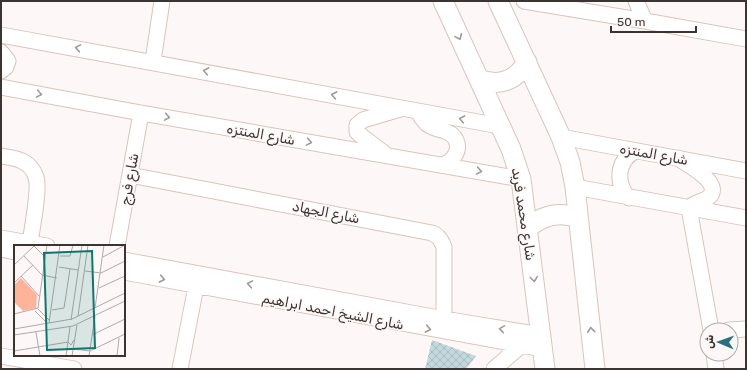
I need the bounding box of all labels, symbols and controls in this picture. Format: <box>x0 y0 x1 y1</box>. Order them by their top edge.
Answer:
scale bar <box>611 8 696 34</box>
text: 50 m <box>617 15 645 29</box>
one-way arrow <box>455 33 463 40</box>
one-way arrow <box>75 44 81 53</box>
one-way arrow <box>203 68 209 76</box>
one-way arrow <box>36 89 42 98</box>
one-way arrow <box>331 91 337 100</box>
one-way arrow <box>164 113 170 121</box>
one-way arrow <box>459 115 465 124</box>
street label: شارع المنتزه <box>225 120 296 151</box>
one-way arrow <box>306 137 312 146</box>
street label: شارع المنتزه <box>618 140 689 171</box>
street label: شارع فرج <box>117 152 144 207</box>
street label: شارع محمد فريد <box>506 166 539 262</box>
one-way arrow <box>475 167 482 175</box>
street label: شارع الجهاد <box>290 198 361 229</box>
inset map <box>14 245 125 356</box>
one-way arrow <box>159 275 165 283</box>
one-way arrow <box>529 276 538 282</box>
one-way arrow <box>247 280 253 288</box>
street label: شارع الشيخ احمد ابراهيم <box>260 289 405 336</box>
north arrow <box>699 322 739 362</box>
one-way arrow <box>425 324 431 332</box>
one-way arrow <box>499 325 505 333</box>
one-way arrow <box>586 327 595 333</box>
text: ش <box>703 334 716 349</box>

